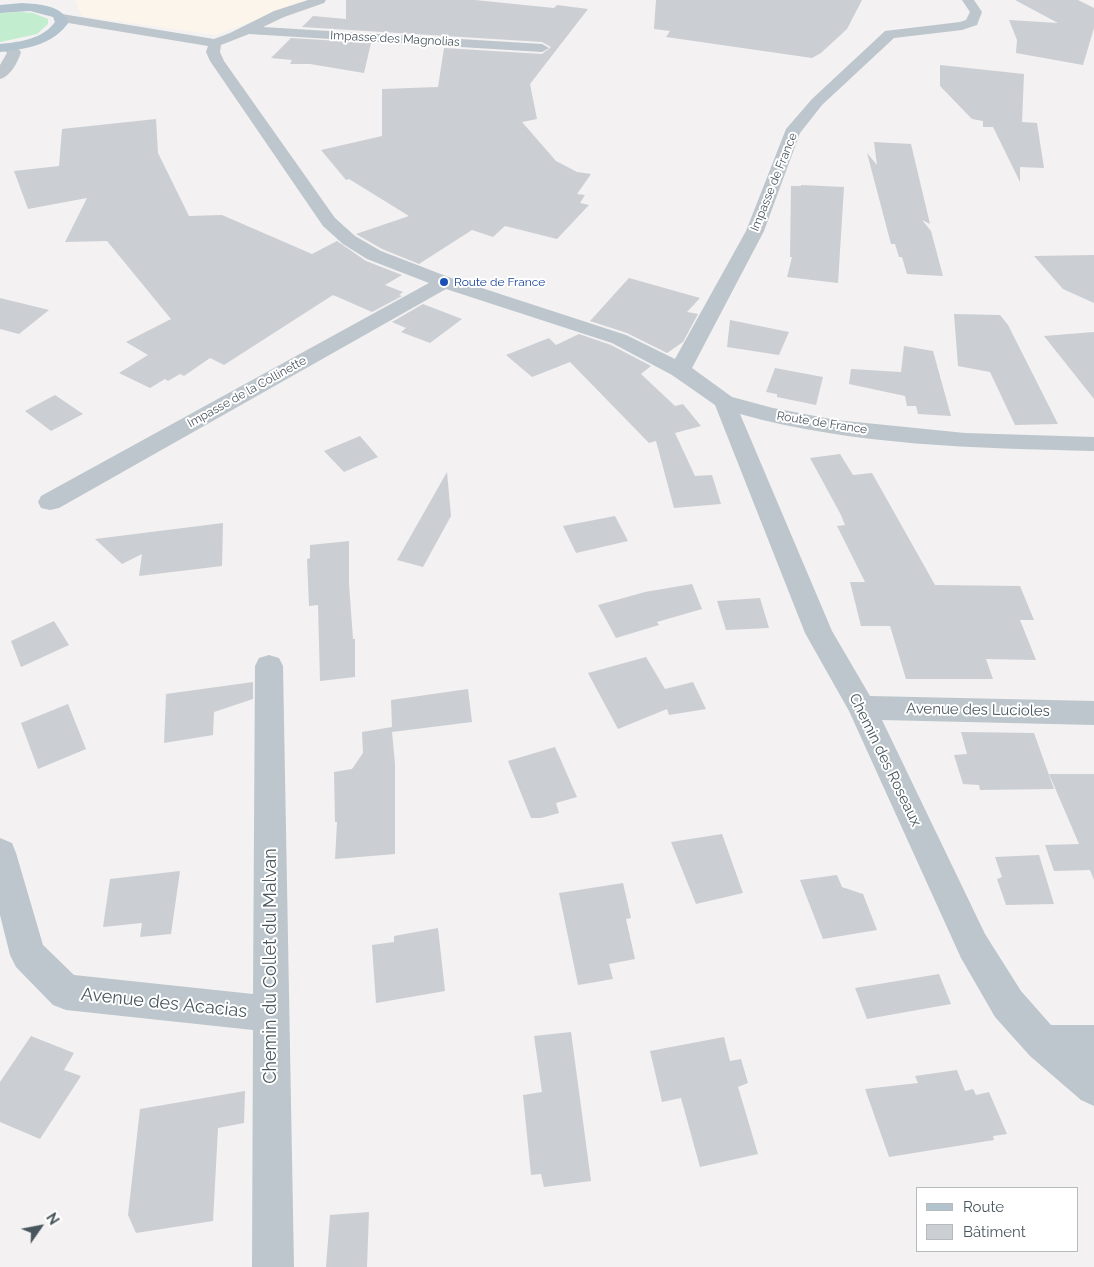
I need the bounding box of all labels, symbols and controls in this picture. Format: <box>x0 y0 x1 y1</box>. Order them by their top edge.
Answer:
street label: Impasse des Magnolias <box>330 28 460 50</box>
street label: Impasse de France <box>748 131 800 233</box>
place label: Route de France <box>454 275 545 289</box>
marker: Route de France <box>438 276 450 288</box>
street label: Impasse de la Collinette <box>185 353 309 431</box>
street label: Route de France <box>776 409 868 437</box>
street label: Chemin des Roseaux <box>845 691 925 829</box>
street label: Avenue des Lucioles <box>906 700 1050 720</box>
street label: Chemin du Collet du Malvan <box>260 848 282 1084</box>
street label: Avenue des Acacias <box>80 984 248 1022</box>
legend <box>916 1187 1079 1252</box>
text: Route <box>963 1198 1004 1216</box>
north arrow <box>15 1202 65 1252</box>
text: N <box>43 1210 62 1228</box>
text: Bâtiment <box>963 1223 1026 1241</box>

